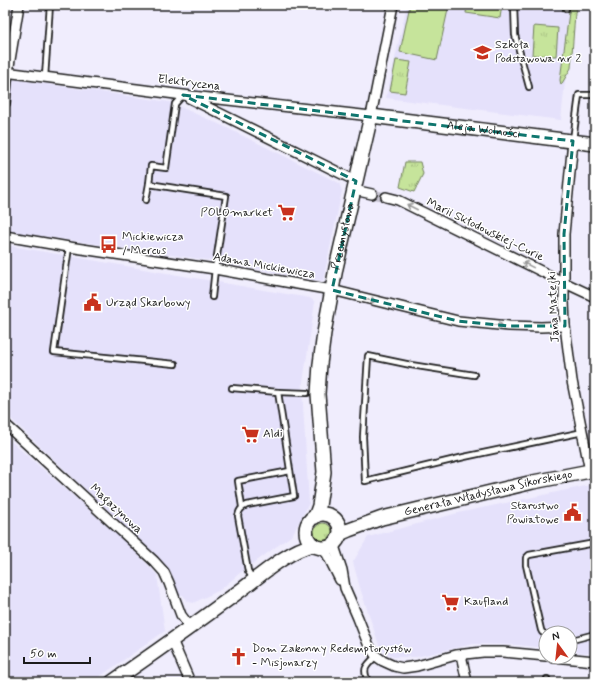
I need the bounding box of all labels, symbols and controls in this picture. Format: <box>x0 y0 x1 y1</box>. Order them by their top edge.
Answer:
place label: Szkoła Podstawowa nr 2 <box>495 37 581 67</box>
school or university icon: Szkoła Podstawowa nr 2 <box>472 42 492 62</box>
street label: Elektryczna <box>157 71 221 95</box>
street label: Aleja Wolności <box>446 118 521 143</box>
street label: Marii Skłodowskiej-Curie <box>424 195 547 266</box>
street label: Przemysłowa <box>328 201 359 271</box>
supermarket icon: POLOmarket <box>276 203 296 223</box>
one-way arrow <box>406 203 418 211</box>
place label: POLOmarket <box>201 205 273 221</box>
place label: Mickiewicza / Mercus <box>122 229 184 259</box>
bus stop icon: Mickiewicza / Mercus <box>99 234 119 254</box>
street label: Adama Mickiewicza <box>212 249 316 283</box>
one-way arrow <box>523 261 535 268</box>
street label: Jana Matejki <box>544 271 564 343</box>
public building icon: Urząd Skarbowy <box>83 293 103 313</box>
place label: Urząd Skarbowy <box>106 295 191 311</box>
one-way arrow <box>363 296 376 304</box>
one-way arrow <box>490 321 503 329</box>
supermarket icon: Aldi <box>240 424 260 444</box>
place label: Aldi <box>263 426 283 442</box>
street label: Generała Władysława Sikorskiego <box>403 467 574 520</box>
street label: Magazynowa <box>85 480 146 538</box>
place label: Starostwo Powiatowe <box>507 498 559 528</box>
public building icon: Starostwo Powiatowe <box>562 503 582 523</box>
supermarket icon: Kaufland <box>441 592 461 612</box>
place label: Kaufland <box>464 594 508 610</box>
north arrow <box>538 625 578 665</box>
text: N <box>550 629 561 644</box>
scale bar <box>24 639 90 665</box>
place label: Dom Zakonny Redemptorystów - Misjonarzy <box>252 641 411 671</box>
text: 50 m <box>30 646 57 662</box>
church icon: Dom Zakonny Redemptorystów - Misjonarzy <box>229 646 249 666</box>

